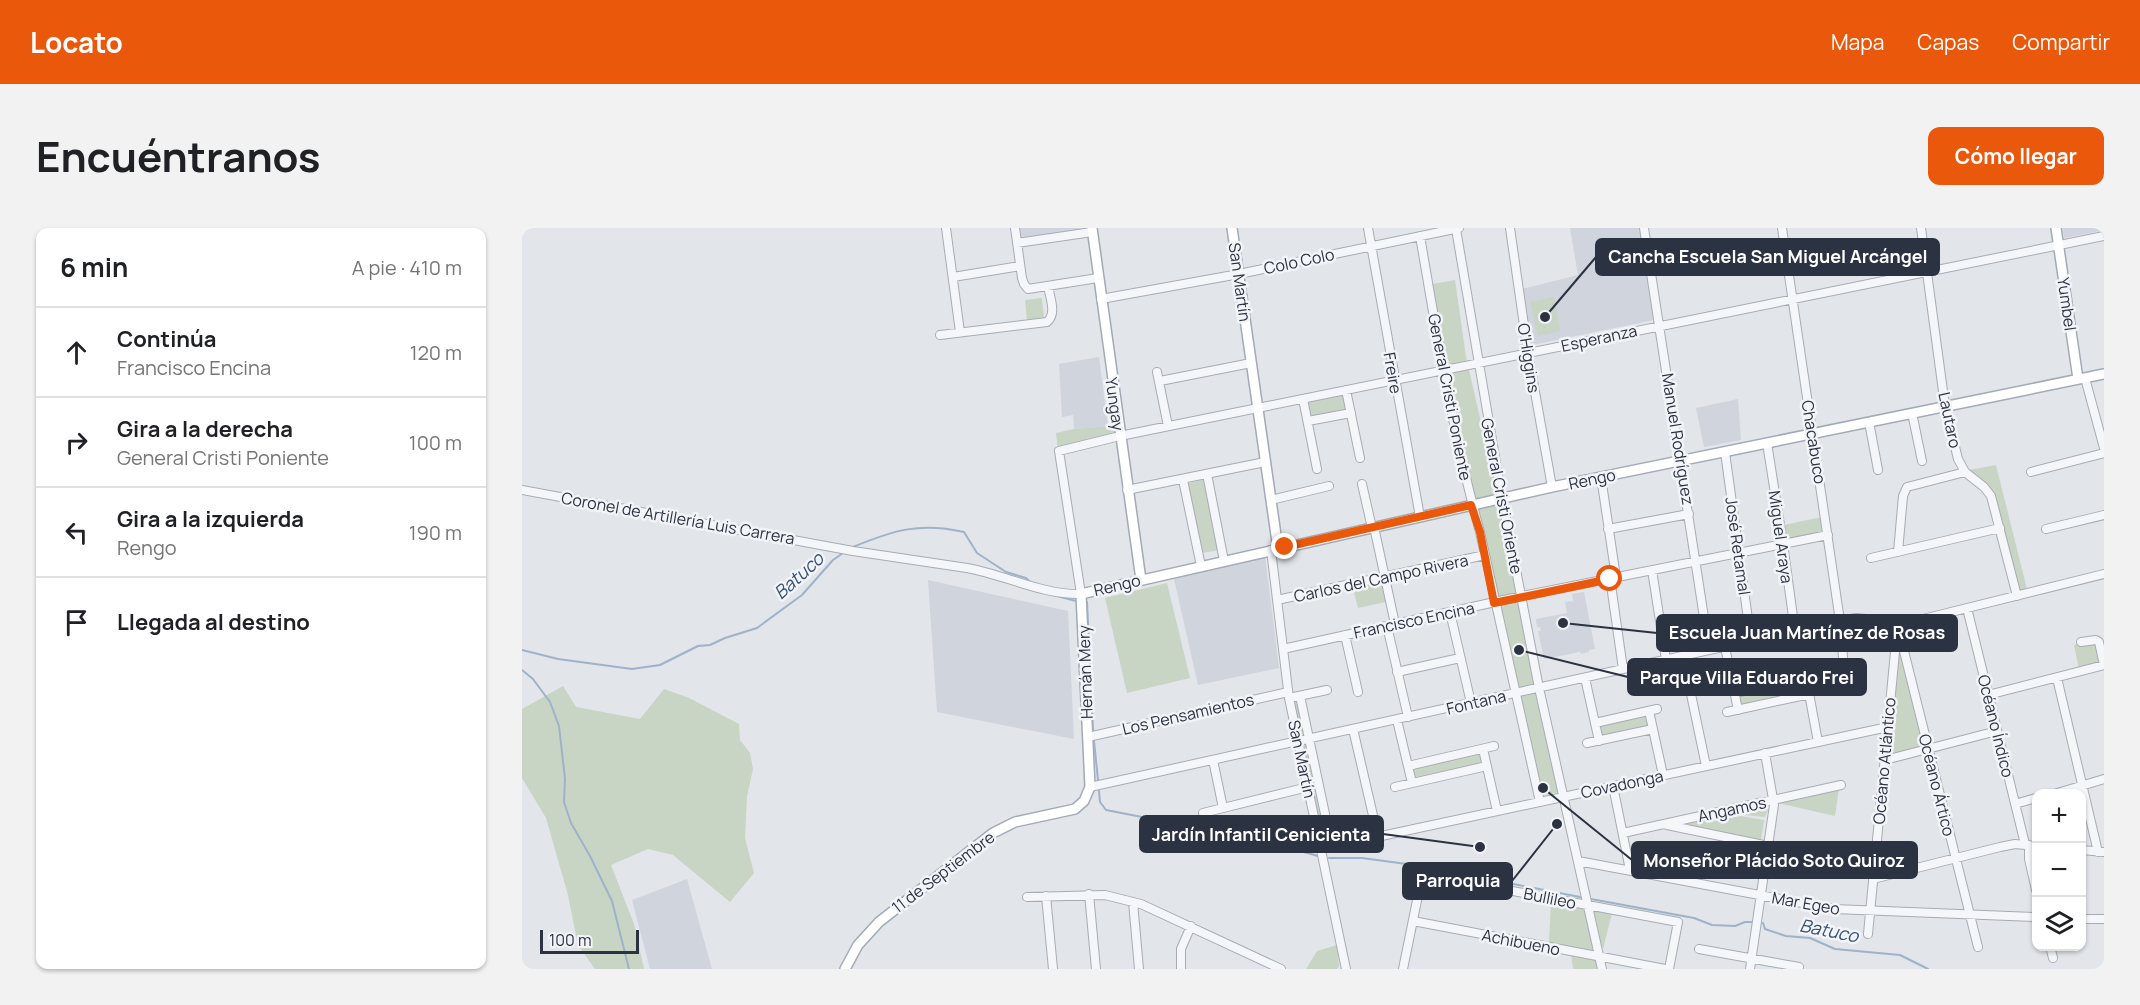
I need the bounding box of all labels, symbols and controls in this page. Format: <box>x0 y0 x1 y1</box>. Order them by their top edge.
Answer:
text: Locato <box>30 23 123 61</box>
text: Mapa <box>1831 28 1884 56</box>
text: Capas <box>1917 28 1979 56</box>
text: Compartir <box>2012 28 2110 56</box>
text: Encuéntranos <box>36 127 321 185</box>
button: Cómo llegar <box>1928 127 2104 185</box>
callout: Cancha Escuela San Miguel Arcángel <box>1596 239 1939 275</box>
street label: San Martín <box>1224 241 1256 323</box>
street label: Colo Colo <box>1262 243 1336 279</box>
text: Cancha Escuela San Miguel Arcángel <box>1608 244 1928 268</box>
text: 6 min <box>60 249 128 285</box>
text: A pie · 410 m <box>352 254 462 281</box>
street label: Yumbel <box>2052 276 2082 332</box>
street label: General Cristi Poniente <box>1423 312 1477 482</box>
street label: Esperanza <box>1559 319 1639 357</box>
street label: O'Higgins <box>1513 322 1545 394</box>
text: Continúa <box>117 324 217 354</box>
icon: ahead <box>60 336 93 369</box>
text: 120 m <box>410 339 462 366</box>
street label: Freire <box>1379 351 1407 395</box>
text: Francisco Encina <box>117 354 271 381</box>
street label: Manuel Rodríguez <box>1657 372 1699 506</box>
street label: Yungay <box>1100 376 1130 433</box>
street label: Lautaro <box>1933 390 1967 450</box>
street label: Chacabuco <box>1797 399 1831 485</box>
text: Gira a la derecha <box>117 414 293 444</box>
street label: General Cristi Oriente <box>1476 416 1528 576</box>
icon: right <box>60 426 93 459</box>
text: 100 m <box>409 429 462 456</box>
text: General Cristi Poniente <box>117 444 329 471</box>
street label: Rengo <box>1566 463 1618 495</box>
street label: Coronel de Artillería Luis Carrera <box>560 487 796 549</box>
street label: Miguel Araya <box>1764 489 1798 585</box>
street label: José Retamal <box>1720 496 1756 596</box>
text: Gira a la izquierda <box>117 504 304 534</box>
icon: left <box>60 516 93 549</box>
text: 190 m <box>409 519 462 546</box>
route end <box>1271 533 1297 559</box>
text: Rengo <box>117 534 177 561</box>
water label: Batuco <box>768 546 829 604</box>
street label: Carlos del Campo Rivera <box>1292 549 1470 607</box>
route start <box>1596 565 1622 591</box>
street label: Rengo <box>1091 569 1143 601</box>
street label: Francisco Encina <box>1351 596 1477 644</box>
icon: arrive <box>60 606 93 639</box>
text: Llegada al destino <box>117 607 310 637</box>
callout: Escuela Juan Martínez de Rosas <box>1657 615 1957 651</box>
text: Escuela Juan Martínez de Rosas <box>1669 620 1945 644</box>
street label: Hernán Mery <box>1072 624 1098 719</box>
callout: Parque Villa Eduardo Frei <box>1628 659 1866 695</box>
text: Parque Villa Eduardo Frei <box>1640 665 1854 689</box>
street label: Océano Índico <box>1973 672 2019 780</box>
street label: Fontana <box>1444 684 1508 720</box>
street label: Los Pensamientos <box>1120 688 1256 740</box>
street label: Océano Atlántico <box>1867 697 1901 825</box>
street label: San Martín <box>1283 718 1321 800</box>
street label: Océano Ártico <box>1914 732 1960 838</box>
street label: Covadonga <box>1579 765 1665 803</box>
map controls <box>2032 789 2086 951</box>
button: + <box>2032 789 2086 843</box>
street label: Angamos <box>1696 791 1768 827</box>
callout: Jardín Infantil Cenicienta <box>1140 816 1383 852</box>
text: Jardín Infantil Cenicienta <box>1152 822 1370 846</box>
street label: 11 de Septiembre <box>887 826 999 918</box>
callout: Monseñor Plácido Soto Quiroz <box>1632 842 1917 878</box>
button: − <box>2032 843 2086 897</box>
text: Monseñor Plácido Soto Quiroz <box>1643 848 1905 872</box>
callout: Parroquia <box>1403 863 1512 899</box>
text: Parroquia <box>1416 868 1500 892</box>
street label: Bullileo <box>1522 882 1578 914</box>
street label: Mar Egeo <box>1770 886 1842 920</box>
button: layers <box>2032 897 2086 951</box>
water label: Batuco <box>1798 913 1862 948</box>
street label: Achibueno <box>1480 924 1562 960</box>
scale bar <box>540 927 639 954</box>
text: 100 m <box>549 929 592 951</box>

